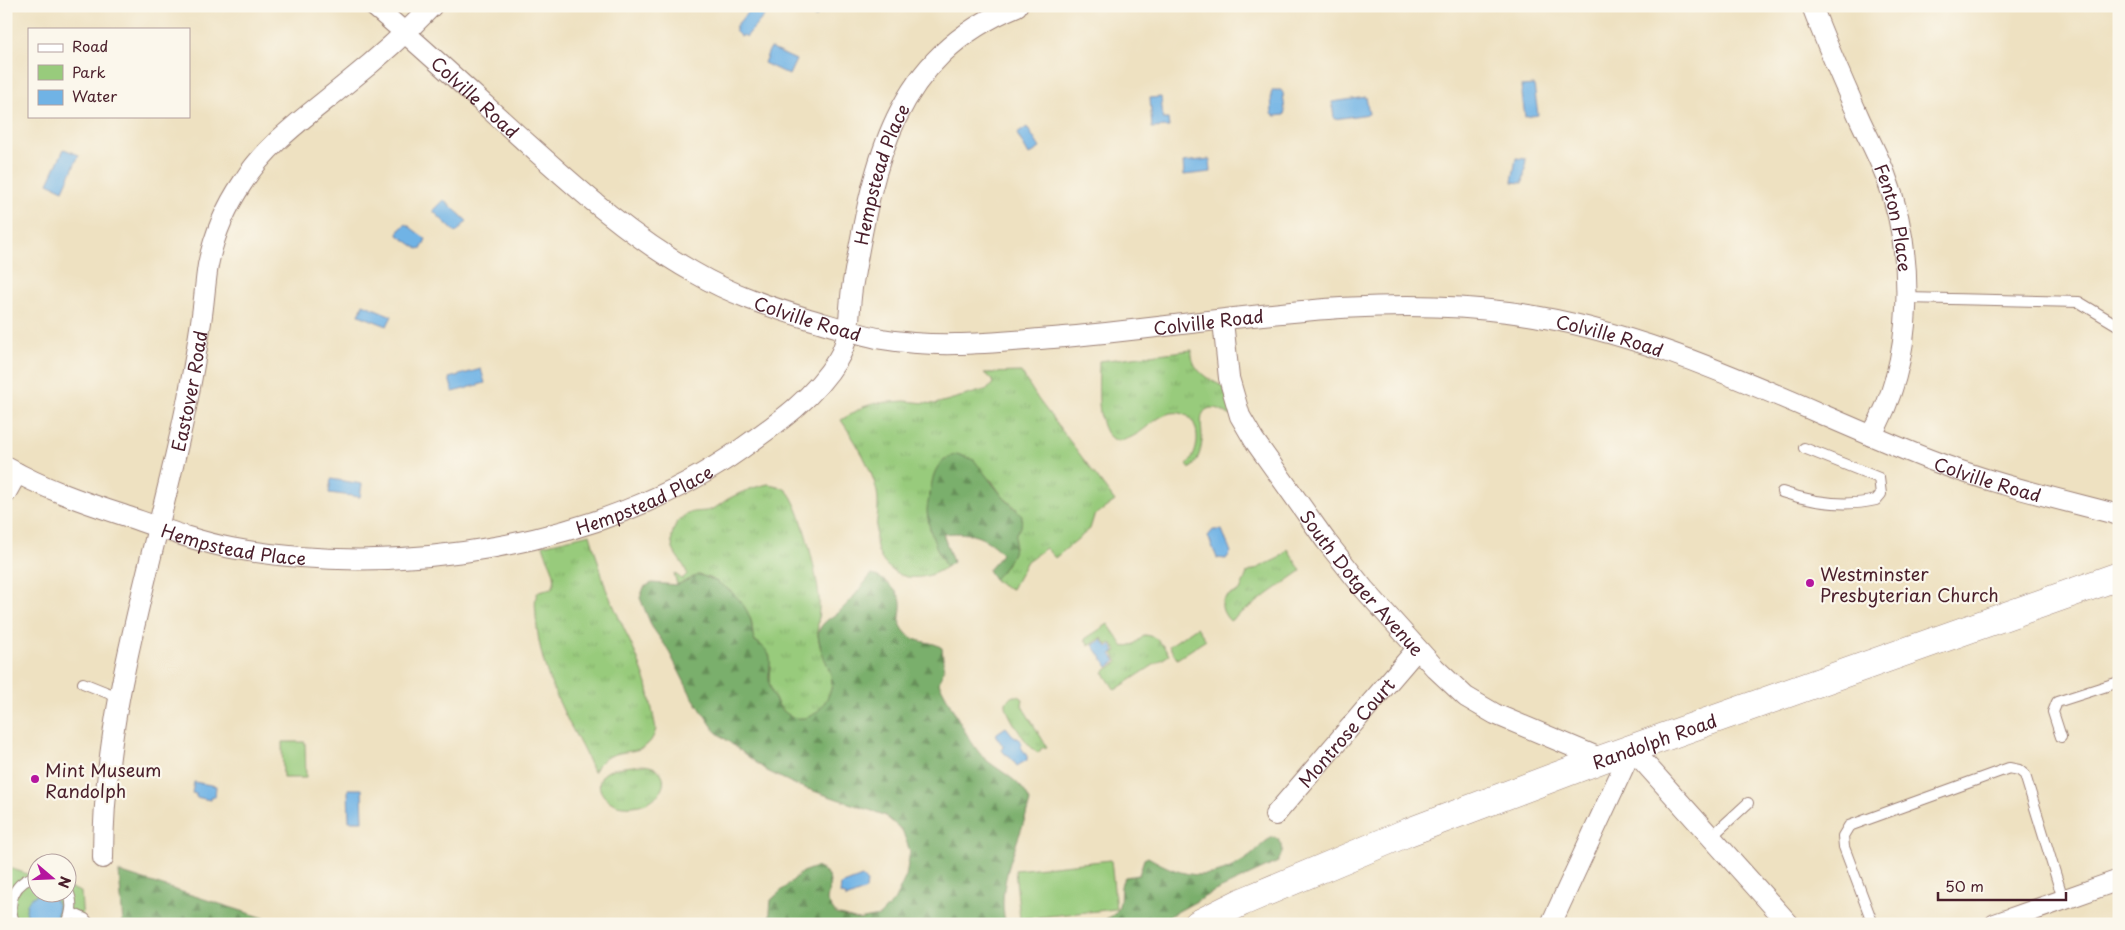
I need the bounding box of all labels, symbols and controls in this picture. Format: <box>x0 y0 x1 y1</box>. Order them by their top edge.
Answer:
legend <box>28 28 190 118</box>
text: Road <box>72 34 108 57</box>
street label: Colville Road <box>426 49 526 144</box>
text: Park <box>72 60 106 83</box>
text: Water <box>72 84 117 107</box>
street label: Hempstead Place <box>846 98 915 247</box>
street label: Fenton Place <box>1868 159 1919 273</box>
street label: Colville Road <box>750 288 864 347</box>
street label: Colville Road <box>1152 301 1265 341</box>
street label: Colville Road <box>1554 307 1667 363</box>
street label: Eastover Road <box>163 328 213 454</box>
street label: Colville Road <box>1930 449 2044 508</box>
street label: Hempstead Place <box>572 457 717 540</box>
street label: South Dotger Avenue <box>1294 504 1431 661</box>
street label: Hempstead Place <box>158 516 307 571</box>
place label: Westminster Presbyterian Church <box>1820 560 1999 608</box>
marker: Westminster Presbyterian Church <box>1804 577 1816 589</box>
street label: Montrose Court <box>1291 671 1401 793</box>
street label: Randolph Road <box>1588 706 1720 775</box>
place label: Mint Museum Randolph <box>45 756 162 804</box>
marker: Mint Museum Randolph <box>29 773 41 785</box>
north arrow <box>28 852 78 902</box>
scale bar <box>1938 870 2065 902</box>
text: N <box>53 874 76 891</box>
text: 50 m <box>1945 874 1984 897</box>

